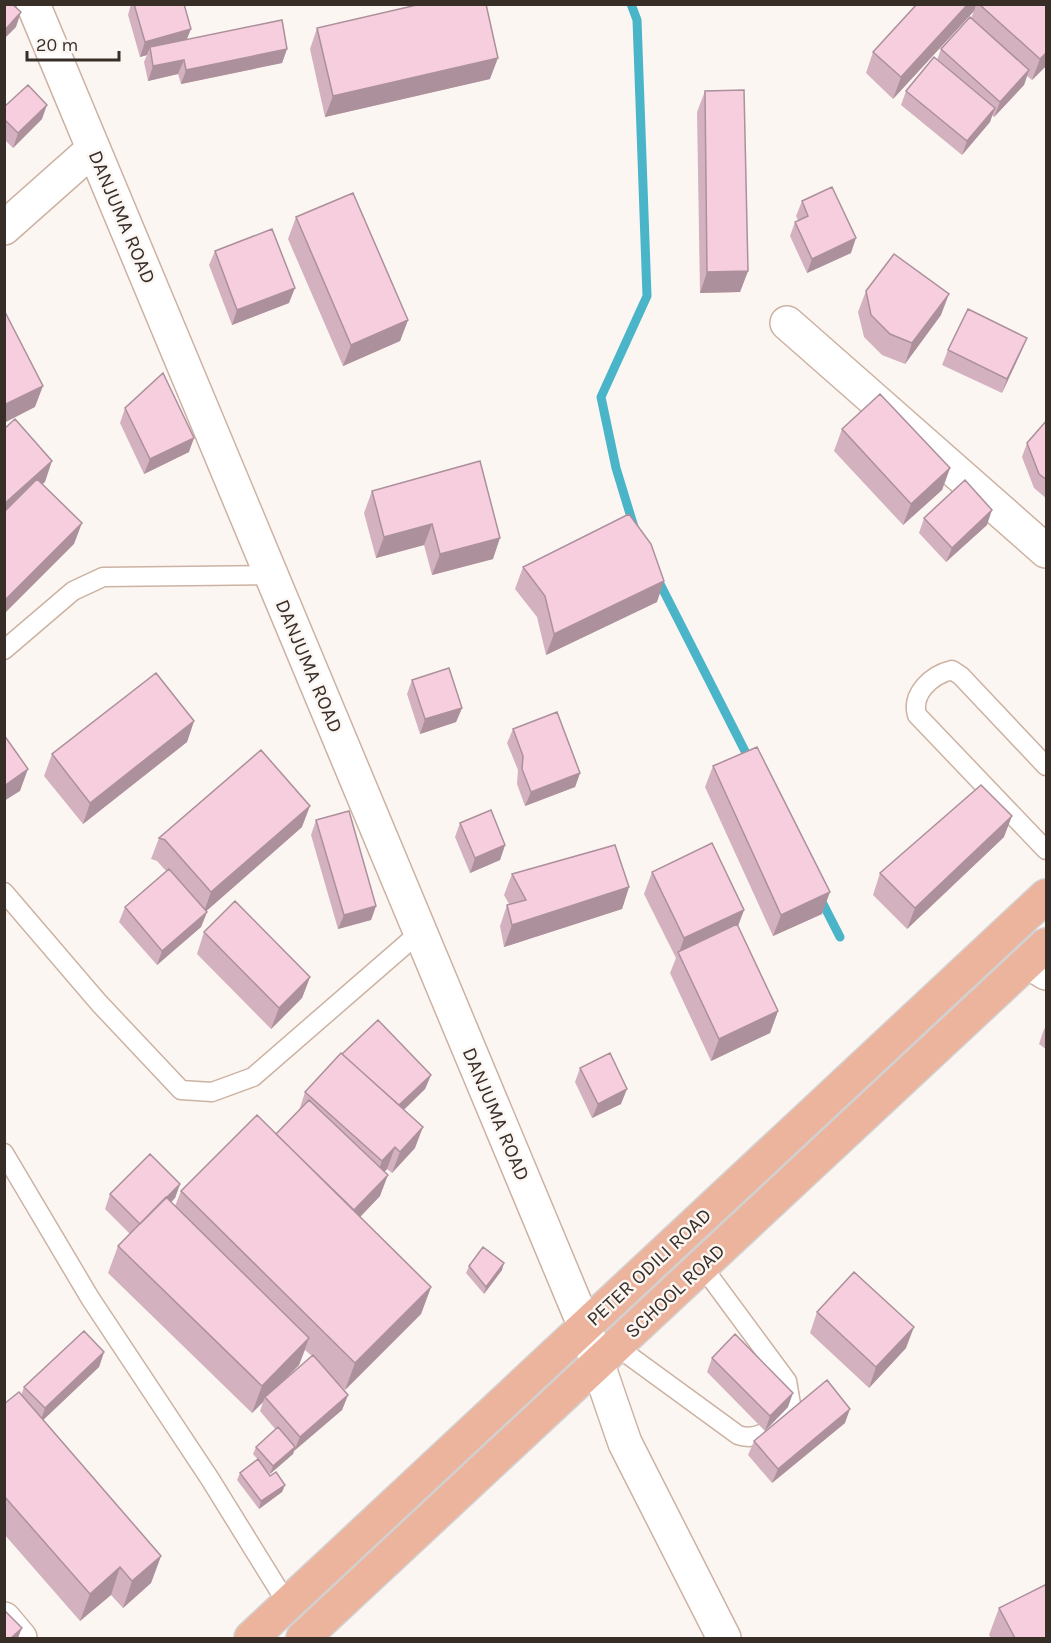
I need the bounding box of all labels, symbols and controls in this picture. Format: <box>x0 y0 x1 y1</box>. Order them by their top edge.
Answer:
scale bar <box>27 24 118 62</box>
text: 20 m <box>36 34 78 56</box>
street label: DANJUMA ROAD <box>84 147 160 287</box>
street label: DANJUMA ROAD <box>271 596 347 736</box>
street label: DANJUMA ROAD <box>458 1044 534 1184</box>
street label: PETER ODILI ROAD <box>582 1203 716 1331</box>
street label: SCHOOL ROAD <box>621 1239 729 1343</box>

